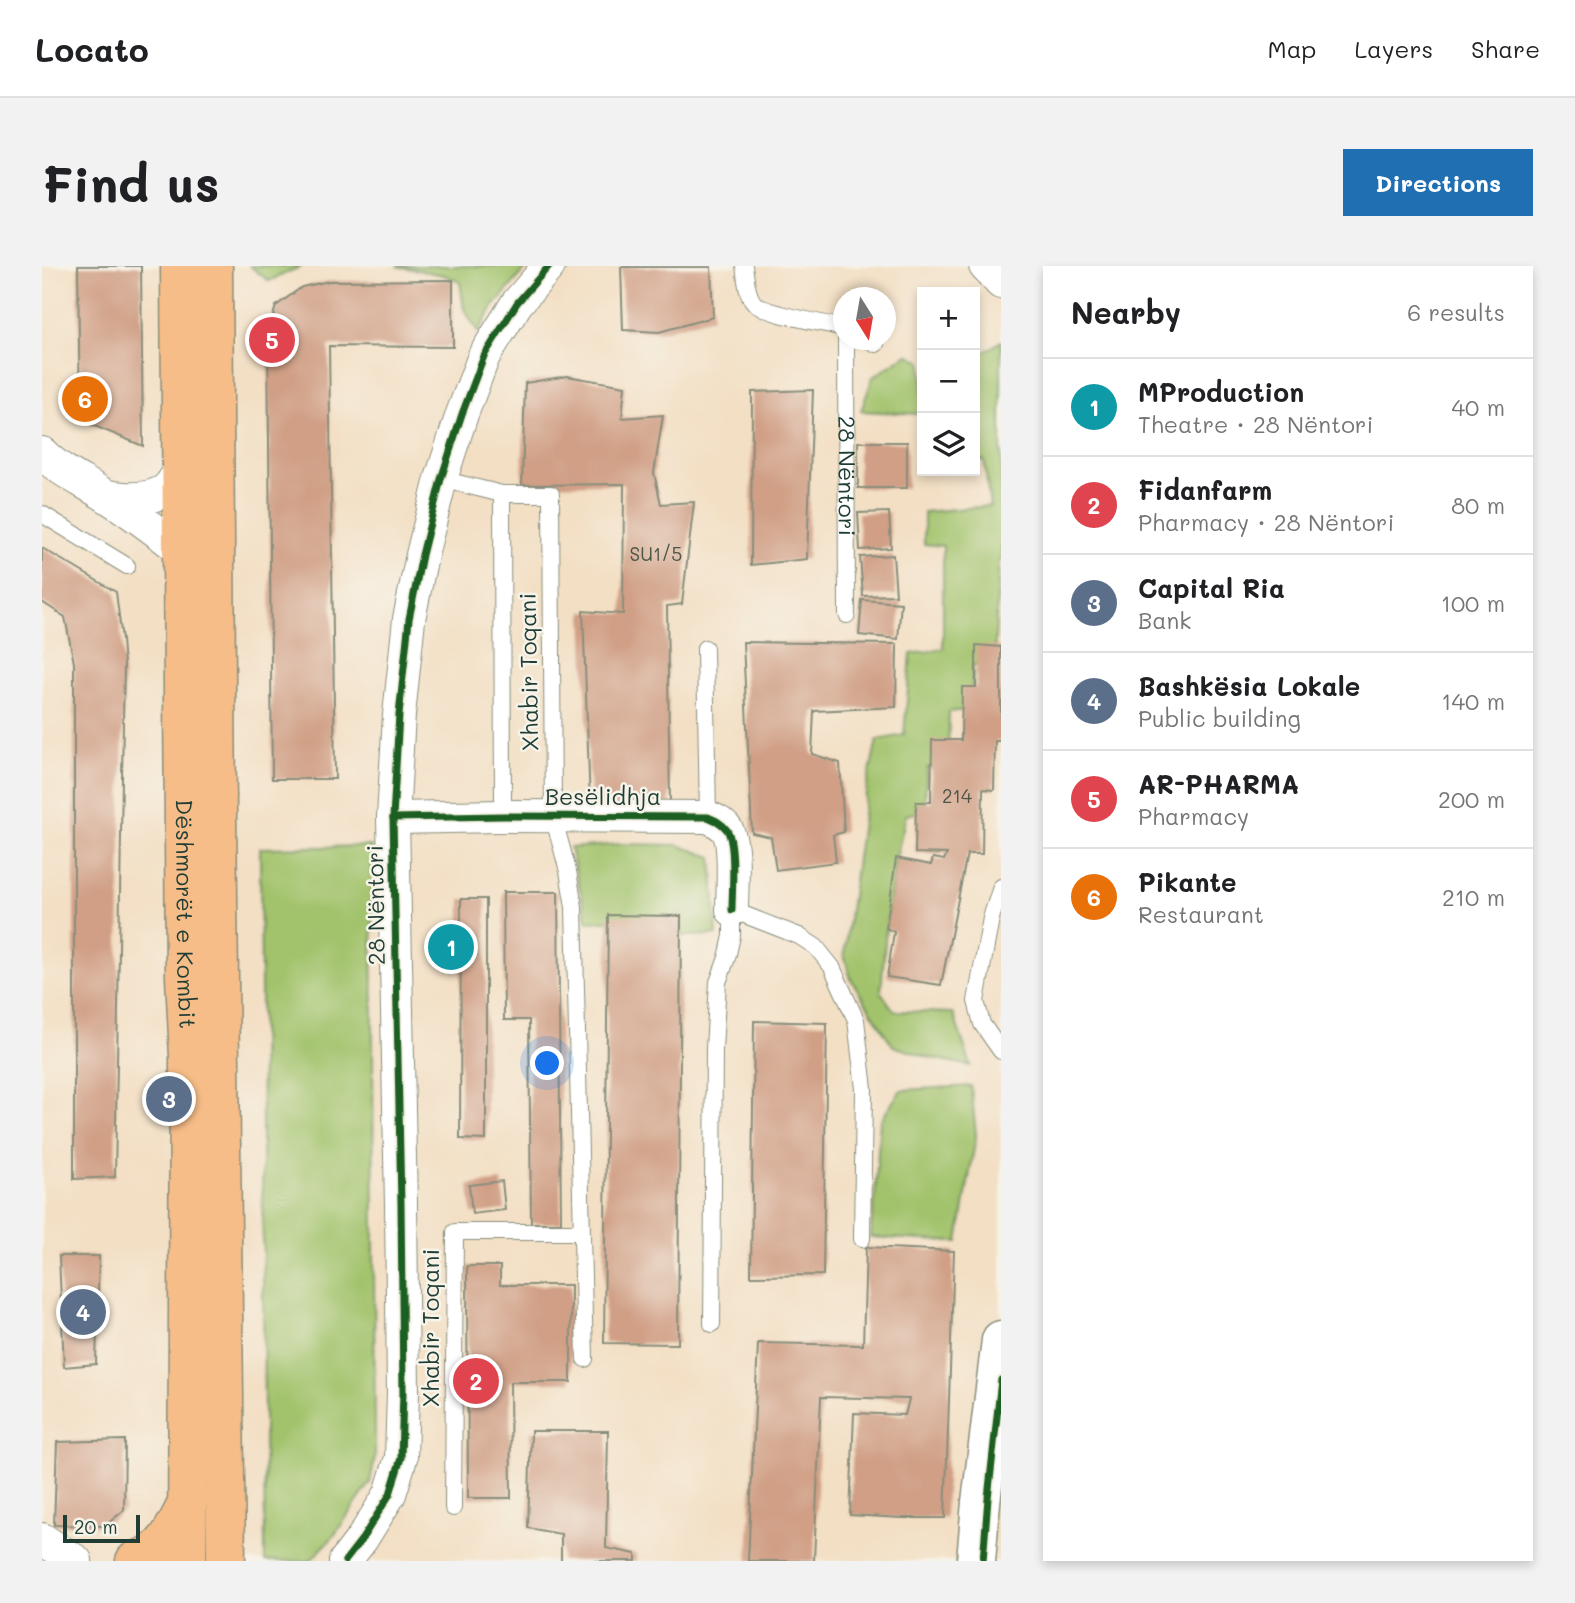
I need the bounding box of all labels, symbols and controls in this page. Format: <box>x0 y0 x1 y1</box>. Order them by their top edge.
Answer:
text: Locato <box>35 27 149 70</box>
text: Map <box>1268 33 1316 64</box>
text: Layers <box>1354 33 1433 64</box>
text: Share <box>1471 33 1540 64</box>
button: Directions <box>1343 149 1533 216</box>
text: Find us <box>42 151 220 214</box>
north arrow <box>833 287 896 350</box>
map controls <box>917 287 980 476</box>
button: + <box>917 287 980 350</box>
text: Nearby <box>1071 292 1181 332</box>
text: 6 results <box>1407 297 1505 327</box>
pin: 5 <box>249 314 295 366</box>
button: − <box>917 350 980 413</box>
pin: 6 <box>62 373 108 425</box>
text: MProduction <box>1138 375 1304 409</box>
text: 1 <box>1089 392 1099 422</box>
text: 40 m <box>1452 392 1505 422</box>
text: Theatre · 28 Nëntori <box>1138 409 1373 439</box>
button: layers <box>917 413 980 476</box>
street label: 28 Nëntori <box>832 416 863 536</box>
text: Fidanfarm <box>1138 473 1272 507</box>
text: 2 <box>1088 490 1100 520</box>
text: 80 m <box>1451 490 1505 520</box>
text: Pharmacy · 28 Nëntori <box>1138 507 1394 537</box>
house number: SU1/5 <box>630 541 682 566</box>
text: Capital Ria <box>1138 571 1285 605</box>
text: 3 <box>1087 588 1101 618</box>
text: 100 m <box>1441 588 1505 618</box>
street label: Xhabir Toqani <box>512 593 544 752</box>
text: Bank <box>1138 605 1192 635</box>
text: Bashkësia Lokale <box>1138 669 1360 703</box>
text: 4 <box>1087 686 1101 716</box>
text: 140 m <box>1441 686 1505 716</box>
text: Public building <box>1138 703 1301 733</box>
text: AR-PHARMA <box>1138 767 1299 801</box>
street label: Besëlidhja <box>545 781 661 811</box>
house number: 214 <box>942 783 972 808</box>
text: 5 <box>1087 784 1101 814</box>
text: 200 m <box>1438 784 1505 814</box>
street label: Dëshmorët e Kombit <box>170 799 204 1029</box>
text: Pharmacy <box>1138 801 1249 831</box>
street label: 28 Nëntori <box>359 845 391 965</box>
text: Pikante <box>1138 865 1237 899</box>
text: 6 <box>1087 882 1101 912</box>
text: 210 m <box>1442 882 1505 912</box>
text: Restaurant <box>1138 899 1264 929</box>
pin: 1 <box>428 921 474 973</box>
your location <box>530 1046 564 1080</box>
pin: 3 <box>146 1073 192 1125</box>
street label: Xhabir Toqani <box>415 1249 445 1407</box>
pin: 4 <box>60 1286 106 1338</box>
pin: 2 <box>453 1355 499 1407</box>
scale bar <box>63 1512 140 1544</box>
text: 20 m <box>74 1514 118 1539</box>

